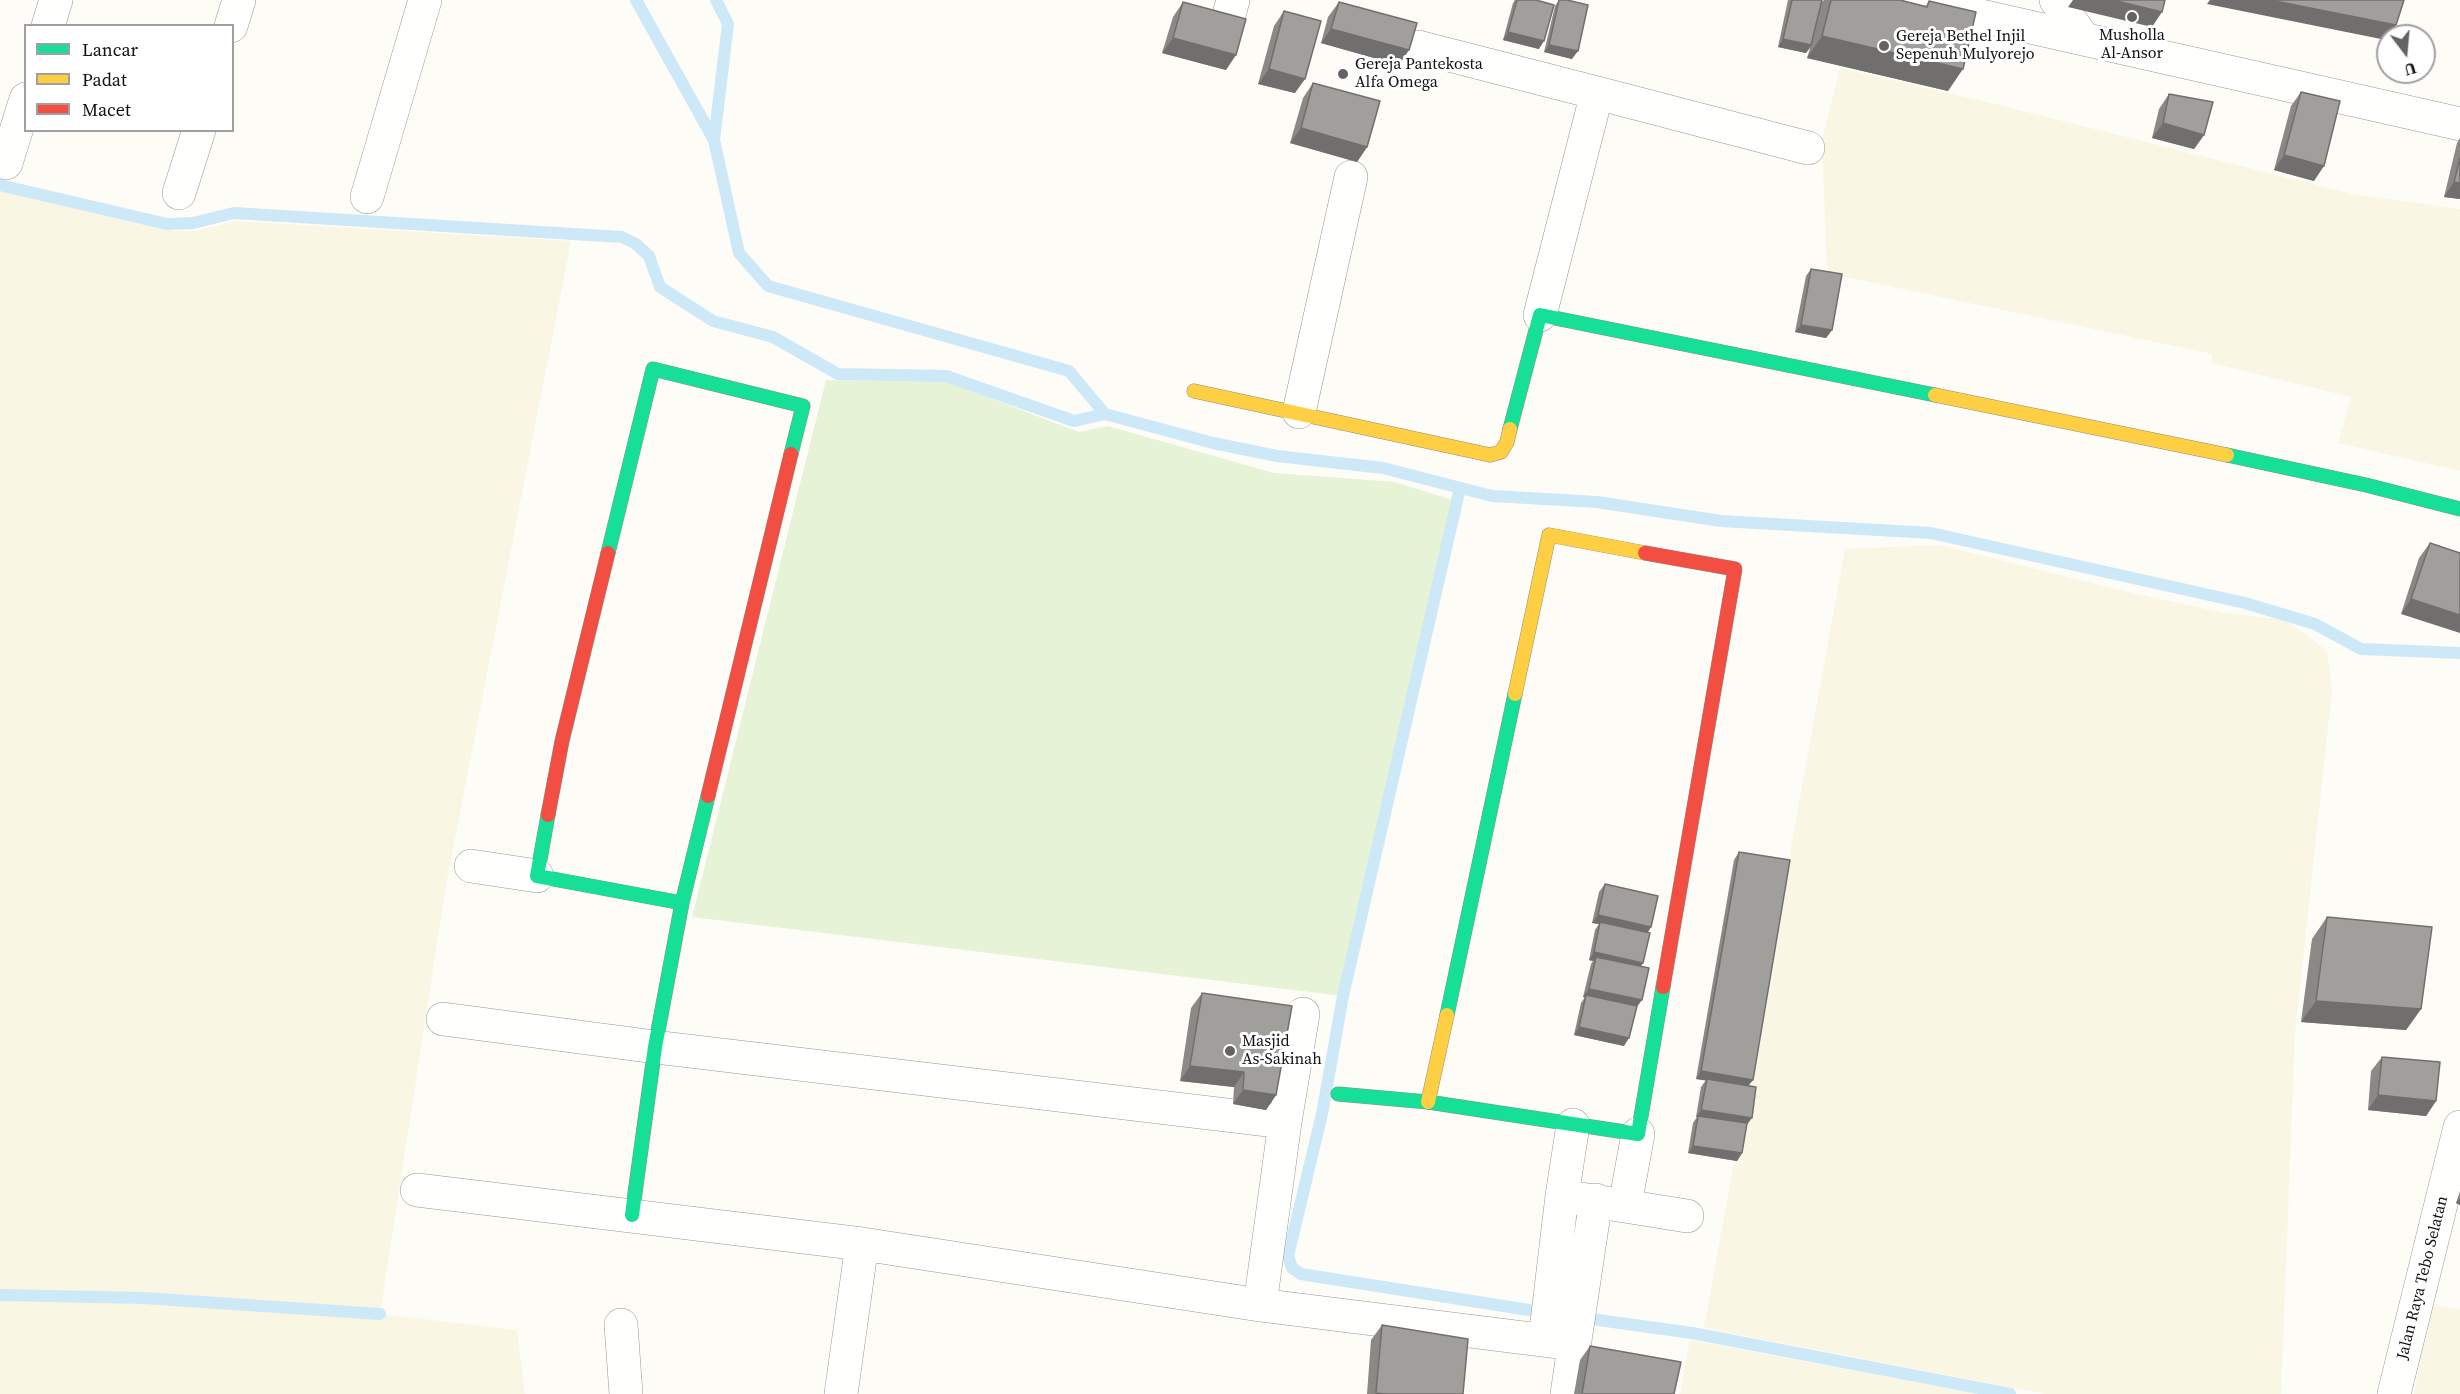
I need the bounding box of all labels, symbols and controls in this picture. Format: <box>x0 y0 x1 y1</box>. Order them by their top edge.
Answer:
marker: Musholla Al-Ansor <box>2125 10 2139 24</box>
legend <box>24 24 234 132</box>
north arrow <box>2376 24 2436 84</box>
place label: Musholla Al-Ansor <box>2099 26 2165 64</box>
place label: Gereja Bethel Injil Sepenuh Mulyorejo <box>1896 27 2035 65</box>
text: Lancar <box>82 37 138 62</box>
marker: Gereja Bethel Injil Sepenuh Mulyorejo <box>1877 39 1891 53</box>
place label: Gereja Pantekosta Alfa Omega <box>1355 55 1483 93</box>
text: U <box>2402 57 2419 82</box>
text: Padat <box>82 67 127 92</box>
marker: Gereja Pantekosta Alfa Omega <box>1336 67 1350 81</box>
text: Macet <box>82 97 131 122</box>
place label: Masjid As-Sakinah <box>1242 1032 1322 1070</box>
marker: Masjid As-Sakinah <box>1223 1044 1237 1058</box>
street label: Jalan Raya Tebo Selatan <box>2393 1194 2453 1362</box>

